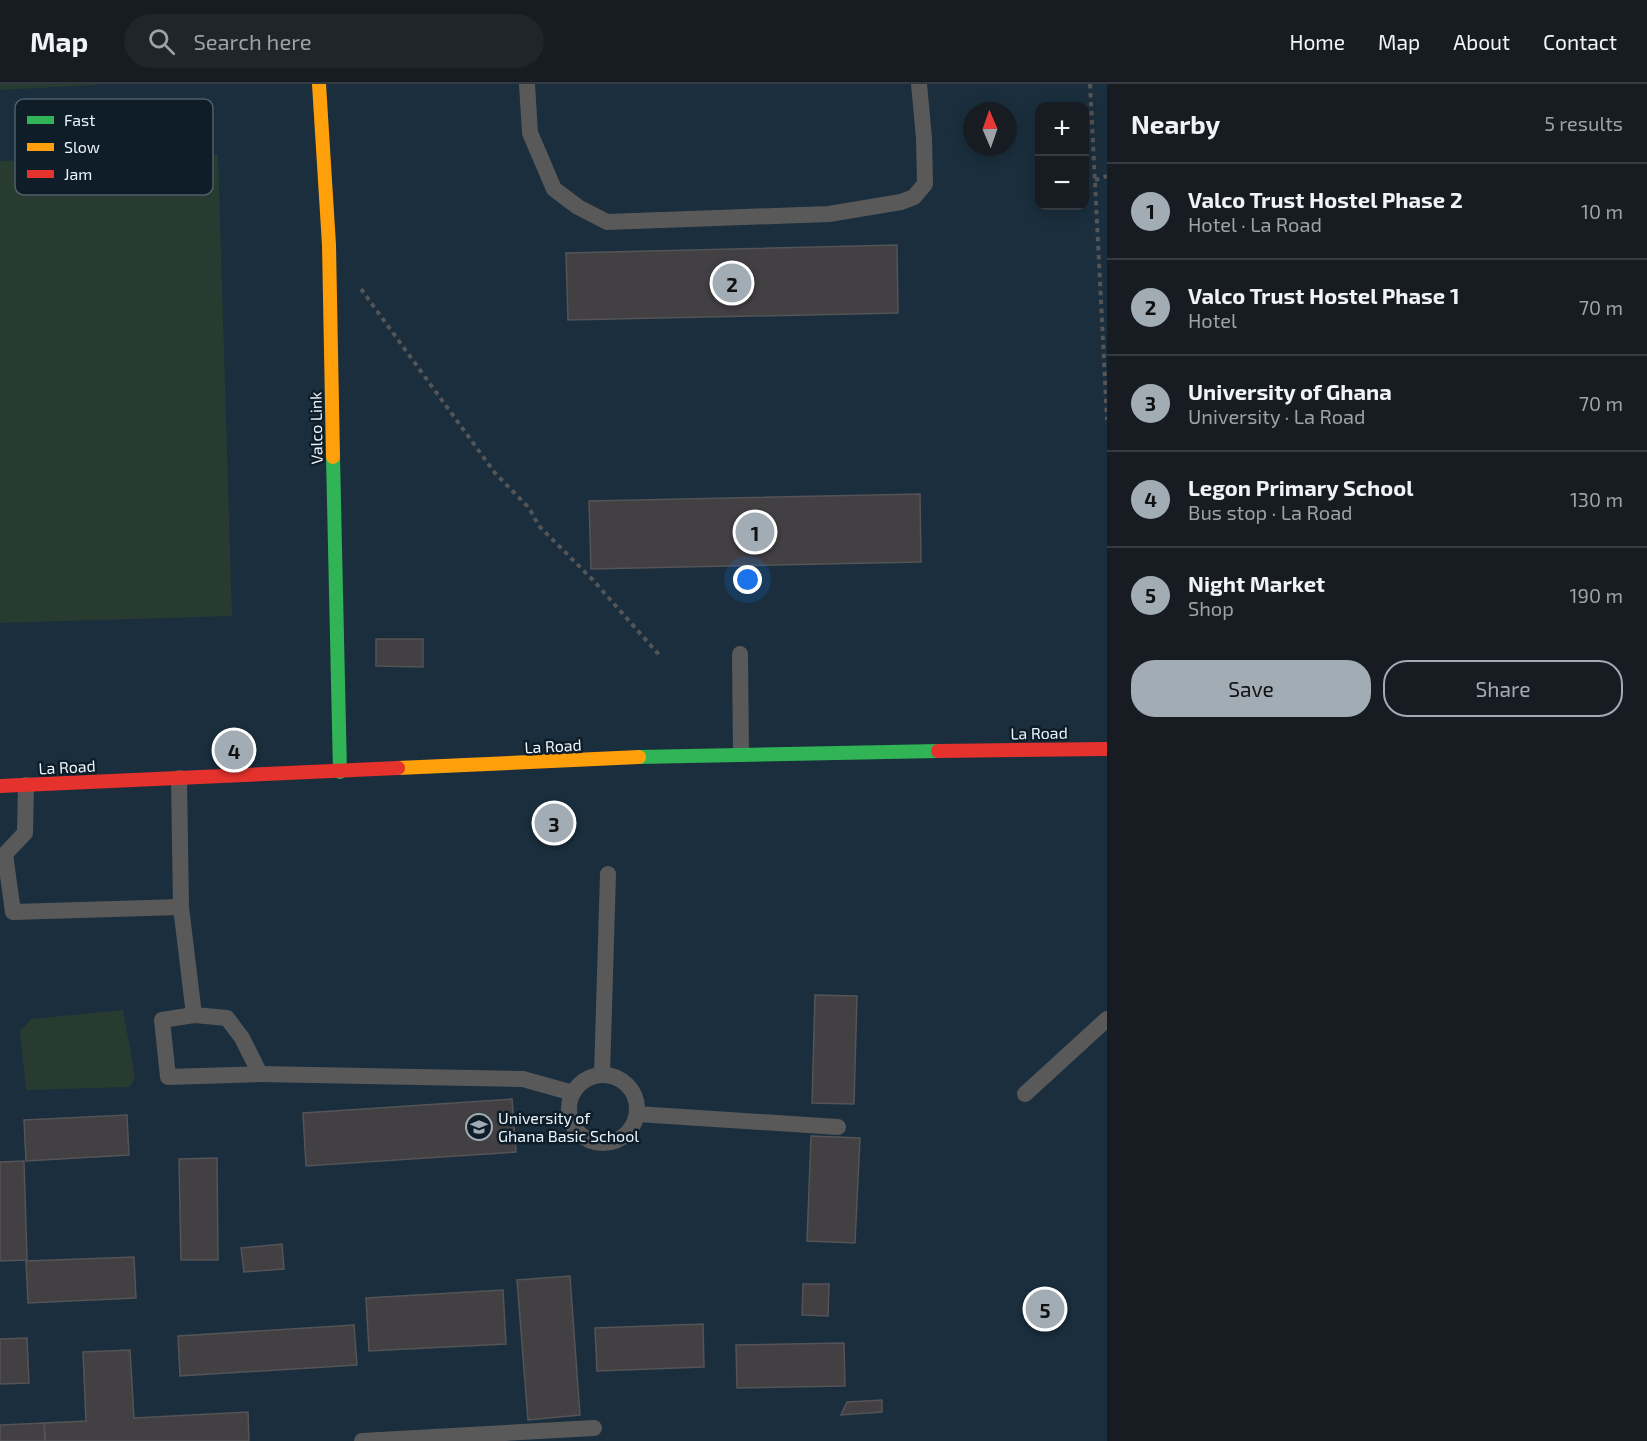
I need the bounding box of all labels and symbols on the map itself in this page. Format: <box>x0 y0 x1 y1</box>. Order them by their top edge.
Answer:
legend <box>15 99 213 195</box>
north arrow <box>963 102 1017 156</box>
text: Fast <box>64 110 95 129</box>
text: Slow <box>64 137 100 156</box>
text: Jam <box>64 164 92 183</box>
pin: 2 <box>712 260 752 306</box>
street label: Valco Link <box>305 391 326 465</box>
pin: 1 <box>736 510 774 554</box>
your location <box>733 565 762 594</box>
street label: La Road <box>1010 723 1068 742</box>
pin: 4 <box>214 728 254 772</box>
street label: La Road <box>524 735 582 756</box>
street label: La Road <box>38 756 96 777</box>
pin: 3 <box>534 800 574 846</box>
place label: University of Ghana Basic School <box>498 1108 639 1145</box>
school or university icon: University of Ghana Basic School <box>464 1112 494 1142</box>
pin: 5 <box>1026 1286 1064 1332</box>

